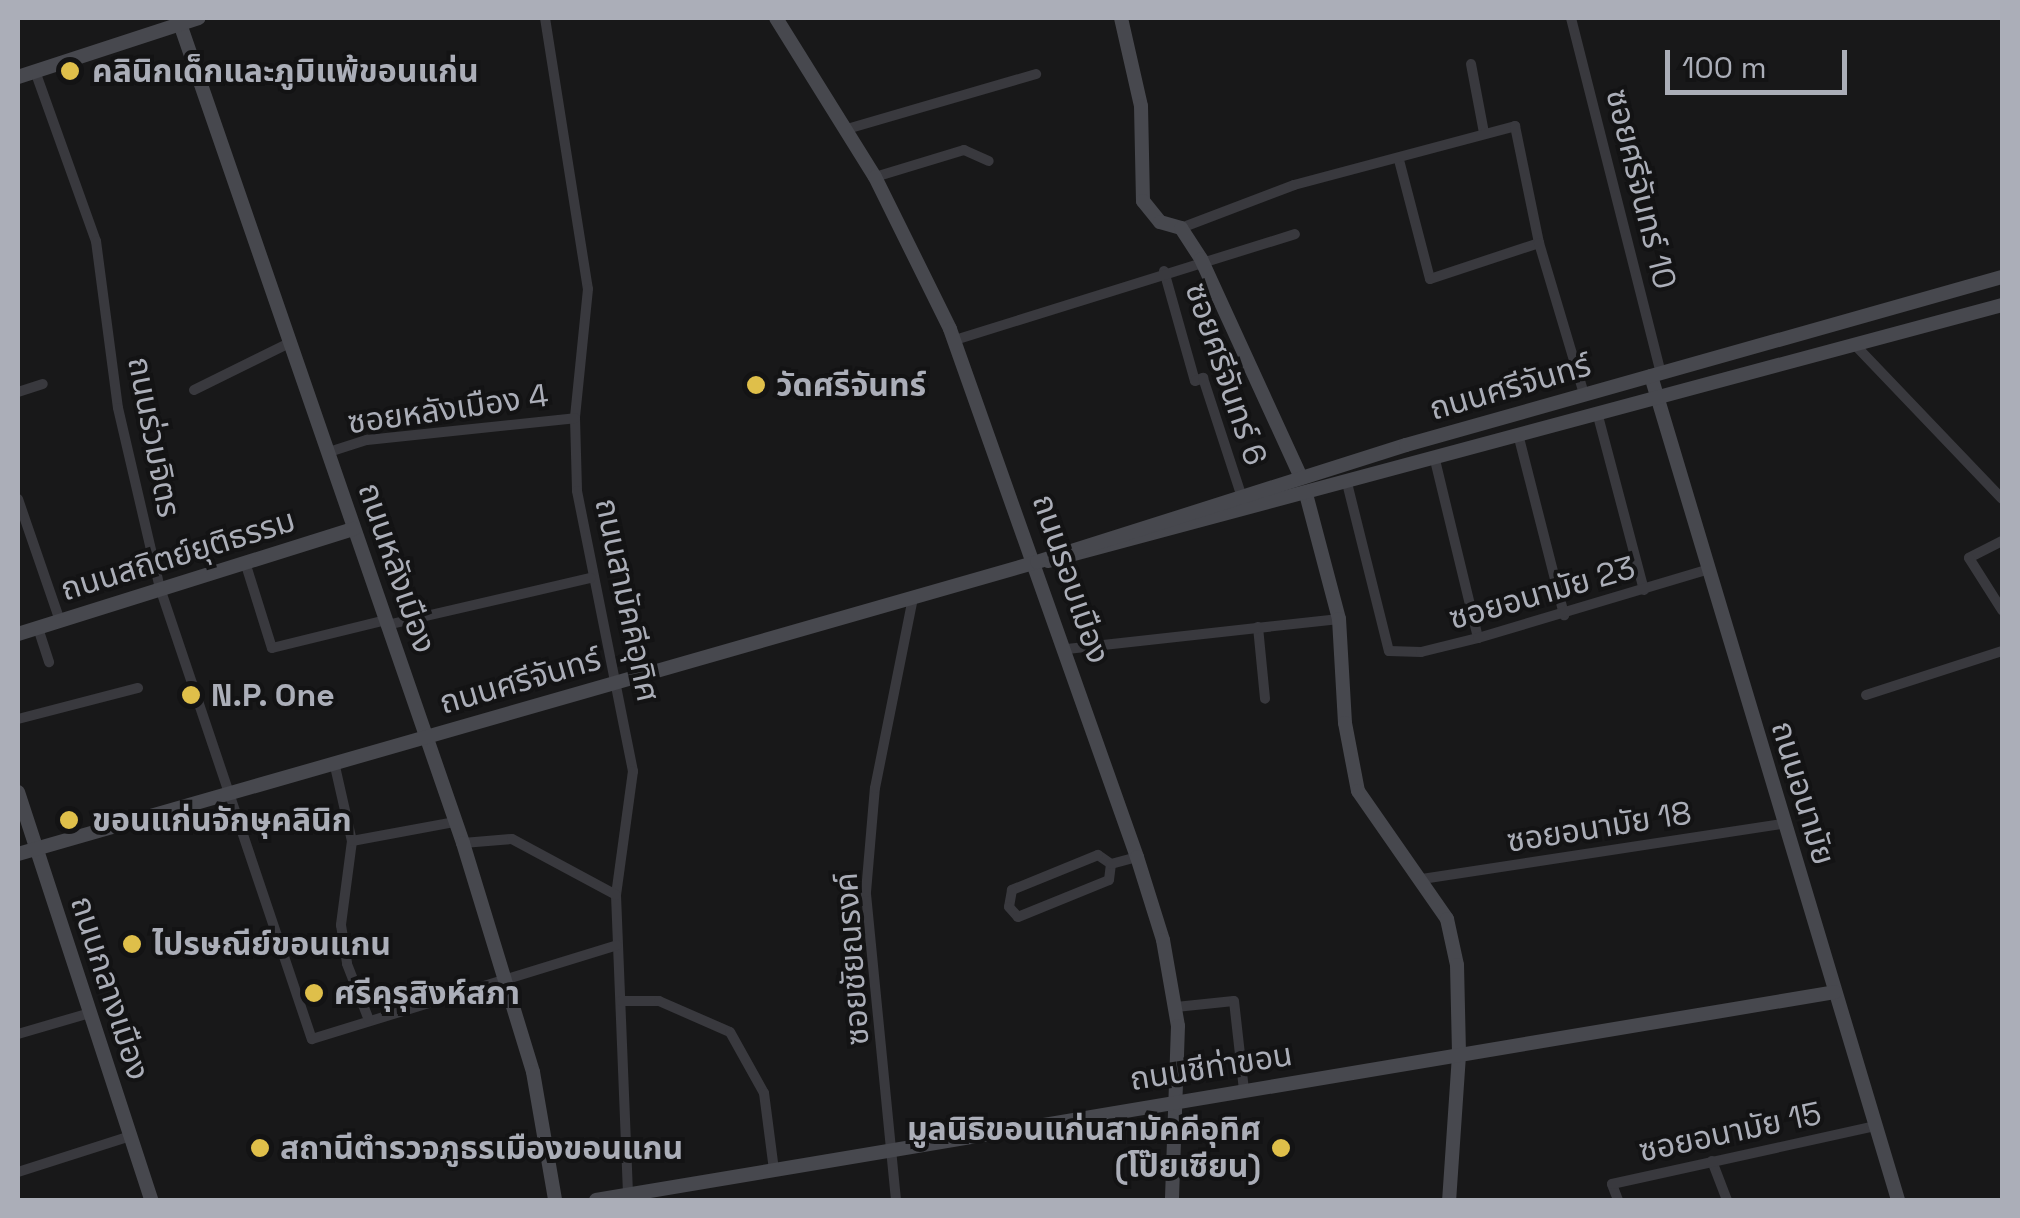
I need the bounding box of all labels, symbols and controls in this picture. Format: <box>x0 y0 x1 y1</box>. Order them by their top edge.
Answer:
scale bar <box>1670 30 1852 92</box>
text: 100 m <box>1682 48 1767 87</box>
place label: คลินิกเด็กและภูมิแพ้ขอนแก่น <box>92 52 479 90</box>
marker: คลินิกเด็กและภูมิแพ้ขอนแก่น <box>57 58 83 84</box>
street label: ซอยศรีจันทร์ 10 <box>1598 85 1684 293</box>
street label: ซอยศรีจันทร์ 6 <box>1177 278 1275 470</box>
street label: ถนนศรีจันทร์ <box>1425 346 1595 428</box>
street label: ถนนร่วมจิตร <box>120 354 188 520</box>
place label: วัดศรีจันทร์ <box>776 366 926 404</box>
marker: วัดศรีจันทร์ <box>745 374 767 396</box>
street label: ซอยหลังเมือง 4 <box>345 376 551 442</box>
street label: ถนนหลังเมือง <box>350 478 444 658</box>
street label: ถนนรอบเมือง <box>1024 489 1118 669</box>
street label: ถนนสามัคคีอุทิศ <box>587 495 667 705</box>
street label: ถนนสถิตย์ยุติธรรม <box>56 501 300 609</box>
street label: ซอยอนามัย 23 <box>1445 548 1639 638</box>
street label: ถนนศรีจันทร์ <box>435 640 605 722</box>
place label: N.P. One <box>211 676 336 714</box>
marker: N.P. One <box>180 684 202 706</box>
street label: ถนนอนามัย <box>1763 717 1843 869</box>
street label: ซอยอนามัย 18 <box>1504 793 1694 861</box>
place label: ขอนแก่นจักษุคลินิก <box>92 801 352 839</box>
marker: ขอนแก่นจักษุคลินิก <box>56 807 82 833</box>
street label: ซอยชัยณรงค์ <box>827 871 877 1047</box>
street label: ถนนกลางเมือง <box>62 891 158 1085</box>
place label: ไปรษณีย์ขอนแกน <box>152 925 391 963</box>
marker: ไปรษณีย์ขอนแกน <box>121 933 143 955</box>
place label: ศรีคุรุสิงห์สภา <box>334 974 520 1012</box>
marker: ศรีคุรุสิงห์สภา <box>303 982 325 1004</box>
street label: ถนนชีท่าขอน <box>1127 1035 1295 1099</box>
street label: ซอยอนามัย 15 <box>1635 1094 1825 1170</box>
place label: มูลนิธิขอนแก่นสามัคคีอุทิศ (โป๊ยเซียน) <box>907 1111 1261 1186</box>
place label: สถานีตำรวจภูธรเมืองขอนแกน <box>280 1129 683 1167</box>
marker: สถานีตำรวจภูธรเมืองขอนแกน <box>249 1137 271 1159</box>
marker: มูลนิธิขอนแก่นสามัคคีอุทิศ (โป๊ยเซียน) <box>1270 1137 1292 1159</box>

